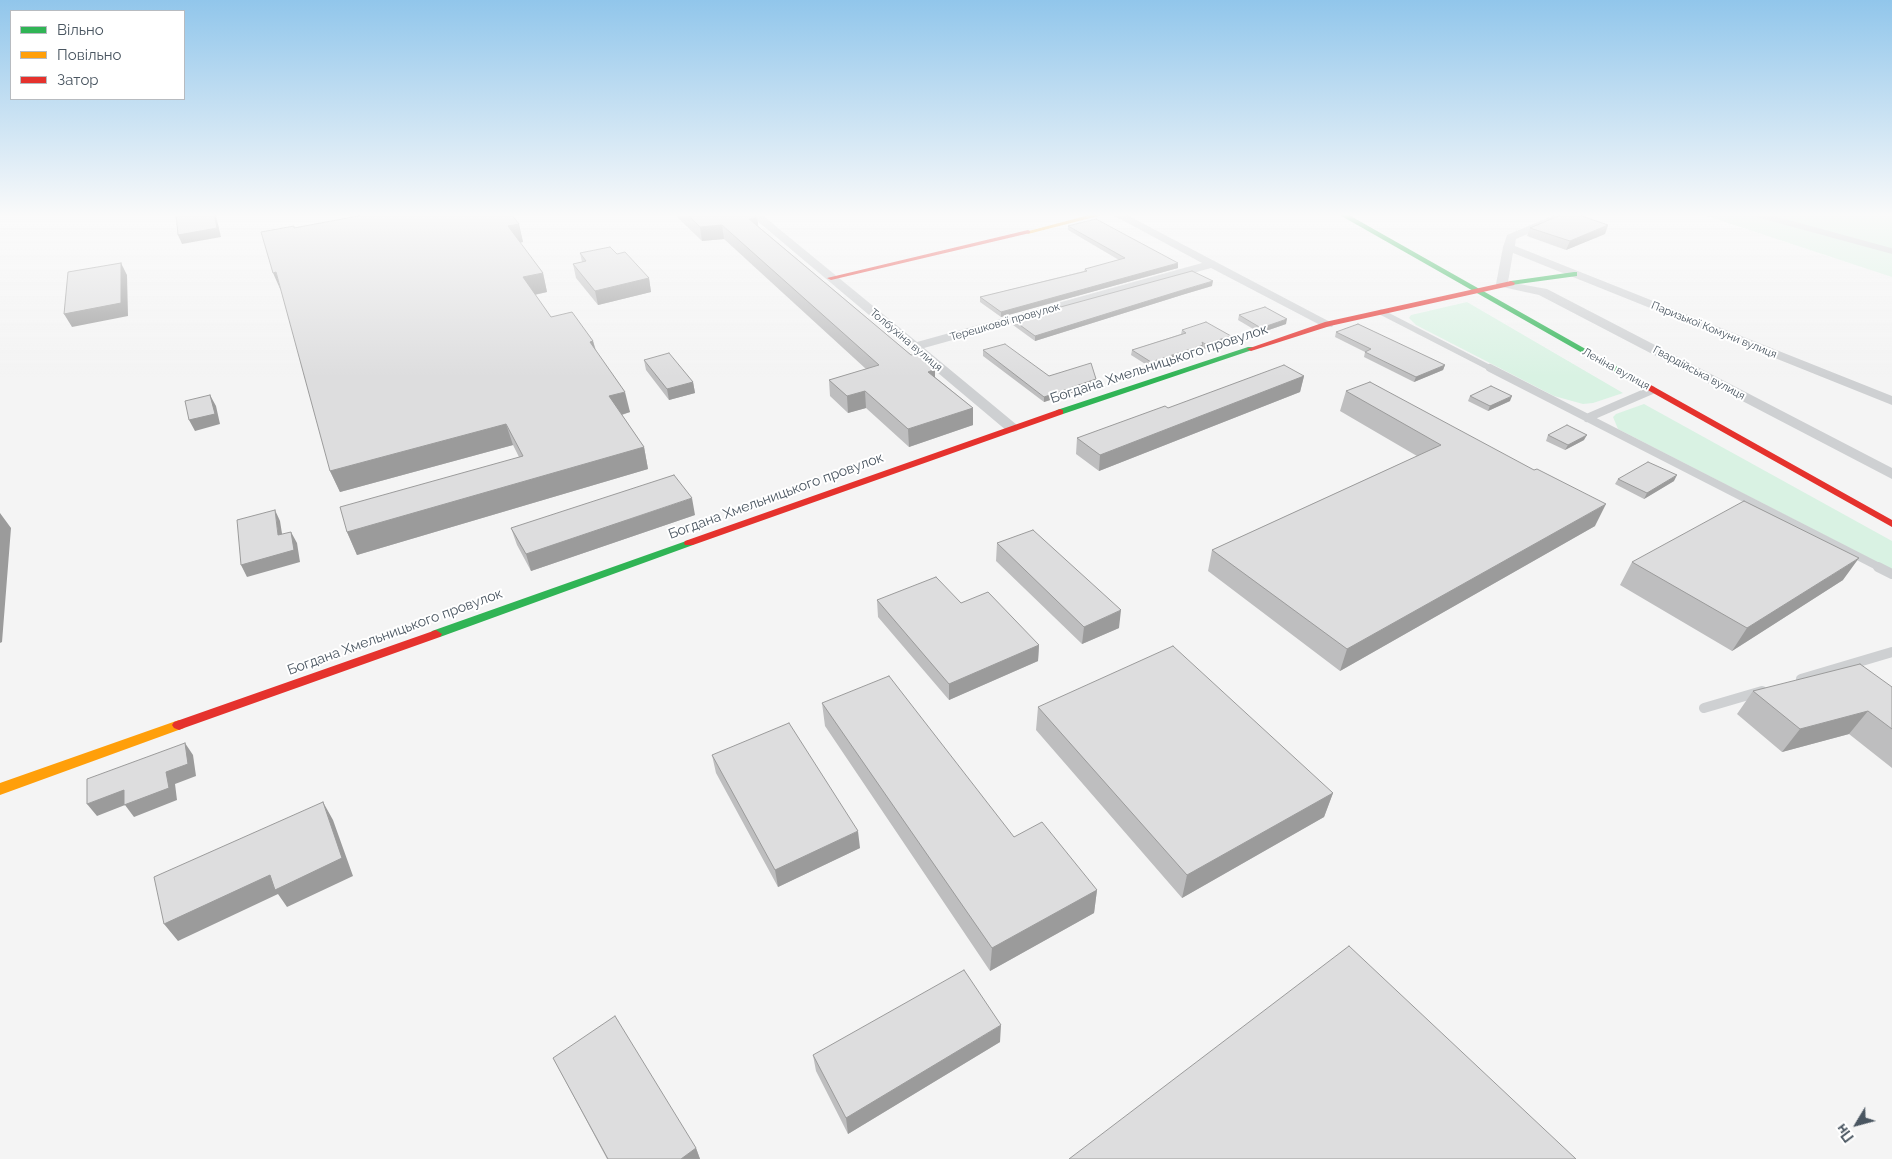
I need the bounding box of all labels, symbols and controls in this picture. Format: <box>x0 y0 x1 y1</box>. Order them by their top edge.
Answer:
legend <box>10 10 185 100</box>
text: Вільно <box>57 21 104 39</box>
text: Повільно <box>57 46 121 64</box>
text: Затор <box>57 71 99 89</box>
street label: Паризької Комуни вулиця <box>1649 299 1779 361</box>
street label: Терешкової провулок <box>949 300 1061 344</box>
street label: Толбухіна вулиця <box>867 306 945 374</box>
street label: Богдана Хмельницького провулок <box>1048 321 1270 407</box>
street label: Гвардійська вулиця <box>1651 343 1747 403</box>
street label: Леніна вулиця <box>1580 345 1652 393</box>
street label: Богдана Хмельницького провулок <box>666 449 886 543</box>
street label: Богдана Хмельницького провулок <box>285 585 505 679</box>
north arrow <box>1832 1099 1882 1149</box>
text: Пн <box>1833 1121 1857 1145</box>

